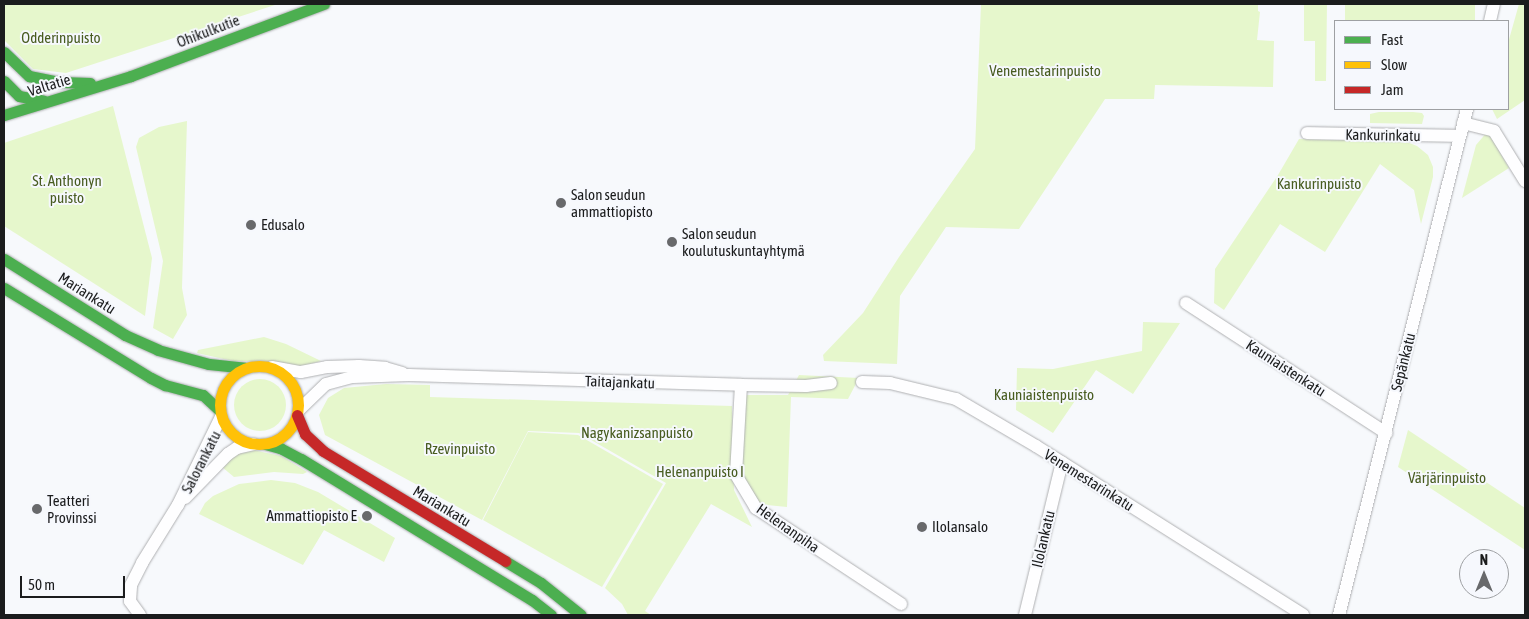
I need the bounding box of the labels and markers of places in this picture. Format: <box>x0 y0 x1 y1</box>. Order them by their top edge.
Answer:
place label: Salon seudun ammattiopisto <box>571 185 653 220</box>
marker: Salon seudun ammattiopisto <box>555 197 567 209</box>
place label: Edusalo <box>261 216 305 234</box>
marker: Edusalo <box>245 219 257 231</box>
place label: Salon seudun koulutuskuntayhtymä <box>682 224 805 259</box>
marker: Salon seudun koulutuskuntayhtymä <box>666 236 678 248</box>
place label: Teatteri Provinssi <box>47 491 97 526</box>
marker: Teatteri Provinssi <box>31 503 43 515</box>
place label: Ammattiopisto E <box>266 507 357 525</box>
marker: Ammattiopisto E <box>361 510 373 522</box>
place label: Ilolansalo <box>932 518 988 536</box>
marker: Ilolansalo <box>916 521 928 533</box>

